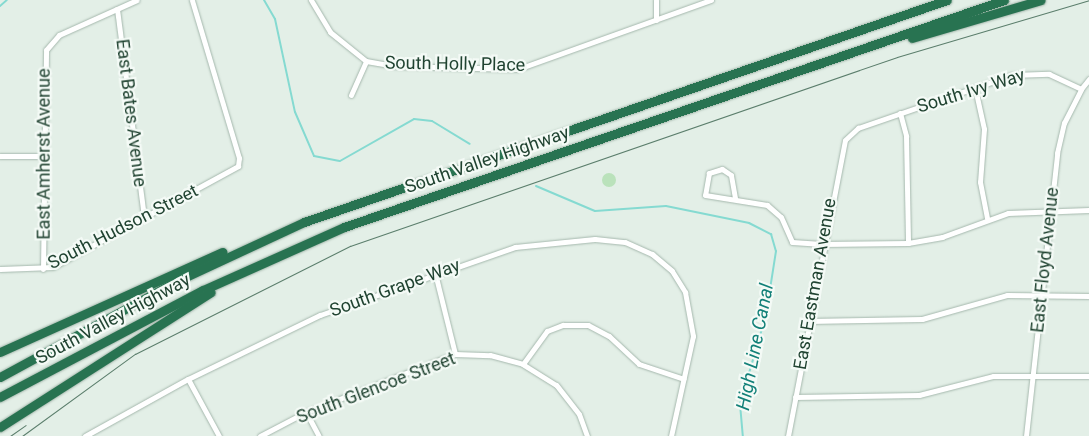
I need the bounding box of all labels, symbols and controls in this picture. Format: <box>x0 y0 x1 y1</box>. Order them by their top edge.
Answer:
street label: East Bates Avenue <box>111 38 151 188</box>
street label: South Holly Place <box>385 52 525 76</box>
street label: South Ivy Way <box>914 64 1028 118</box>
street label: East Amherst Avenue <box>33 68 55 240</box>
street label: South Valley Highway <box>402 122 572 198</box>
street label: South Hudson Street <box>44 180 202 274</box>
street label: East Floyd Avenue <box>1027 186 1063 334</box>
street label: East Eastman Avenue <box>789 197 841 371</box>
street label: South Grape Way <box>327 254 463 322</box>
street label: South Valley Highway <box>32 269 194 369</box>
water label: High Line Canal <box>732 282 778 412</box>
street label: South Glencoe Street <box>293 348 459 428</box>

